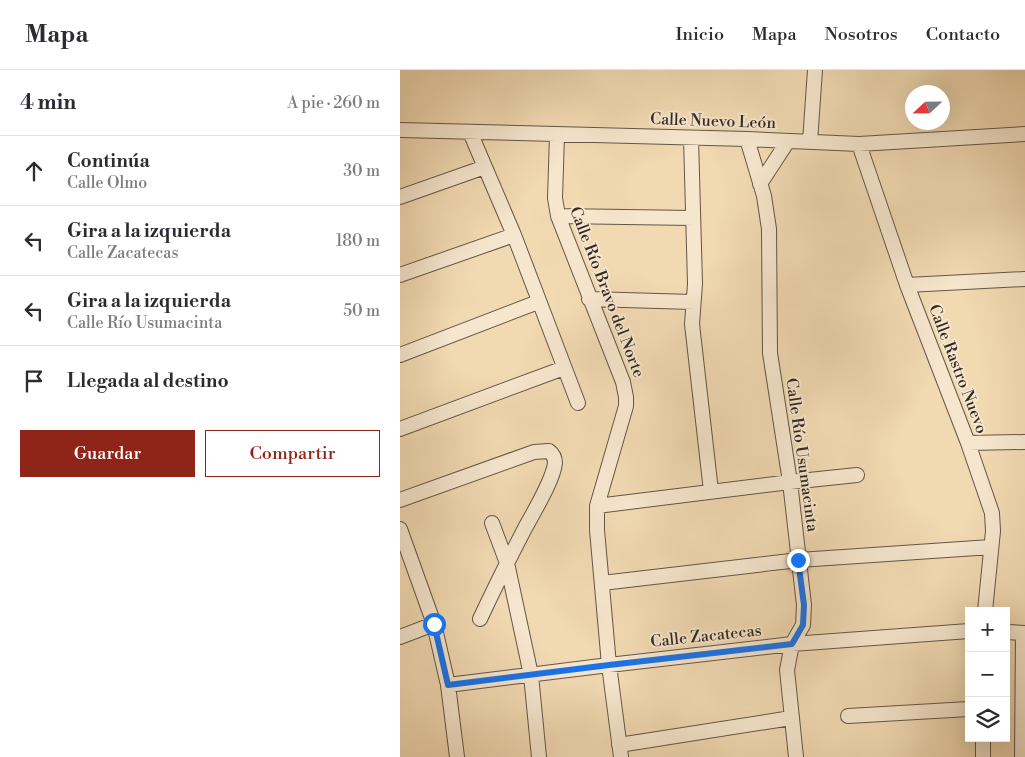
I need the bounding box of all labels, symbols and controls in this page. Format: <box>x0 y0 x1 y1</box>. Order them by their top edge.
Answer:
text: Mapa <box>25 20 88 50</box>
text: Inicio <box>675 23 724 46</box>
text: Mapa <box>752 23 797 46</box>
text: Nosotros <box>825 23 898 46</box>
text: Contacto <box>926 23 1000 46</box>
north arrow <box>905 85 950 130</box>
text: 4 min <box>20 90 76 116</box>
text: A pie · 260 m <box>287 93 380 113</box>
street label: Calle Nuevo León <box>650 109 777 133</box>
text: Continúa <box>67 149 150 173</box>
icon: ahead <box>20 157 48 185</box>
text: 30 m <box>343 161 380 181</box>
text: Calle Olmo <box>67 173 147 193</box>
street label: Calle Río Bravo del Norte <box>565 204 649 380</box>
text: Gira a la izquierda <box>67 219 231 243</box>
icon: left <box>20 227 48 255</box>
text: 180 m <box>336 231 380 251</box>
text: Calle Zacatecas <box>67 243 178 263</box>
text: Gira a la izquierda <box>67 289 231 313</box>
icon: left <box>20 297 48 325</box>
text: 50 m <box>343 301 380 321</box>
street label: Calle Rastro Nuevo <box>924 302 992 436</box>
text: Calle Río Usumacinta <box>67 313 222 333</box>
icon: arrive <box>20 367 48 395</box>
text: Llegada al destino <box>67 369 229 393</box>
street label: Calle Río Usumacinta <box>781 377 823 534</box>
button: Guardar <box>20 430 195 477</box>
button: Compartir <box>205 430 380 477</box>
route end <box>787 549 810 572</box>
map controls <box>965 607 1010 742</box>
button: + <box>965 607 1010 652</box>
route start <box>423 613 446 636</box>
street label: Calle Zacatecas <box>650 620 762 652</box>
button: − <box>965 652 1010 697</box>
button: layers <box>965 697 1010 742</box>

